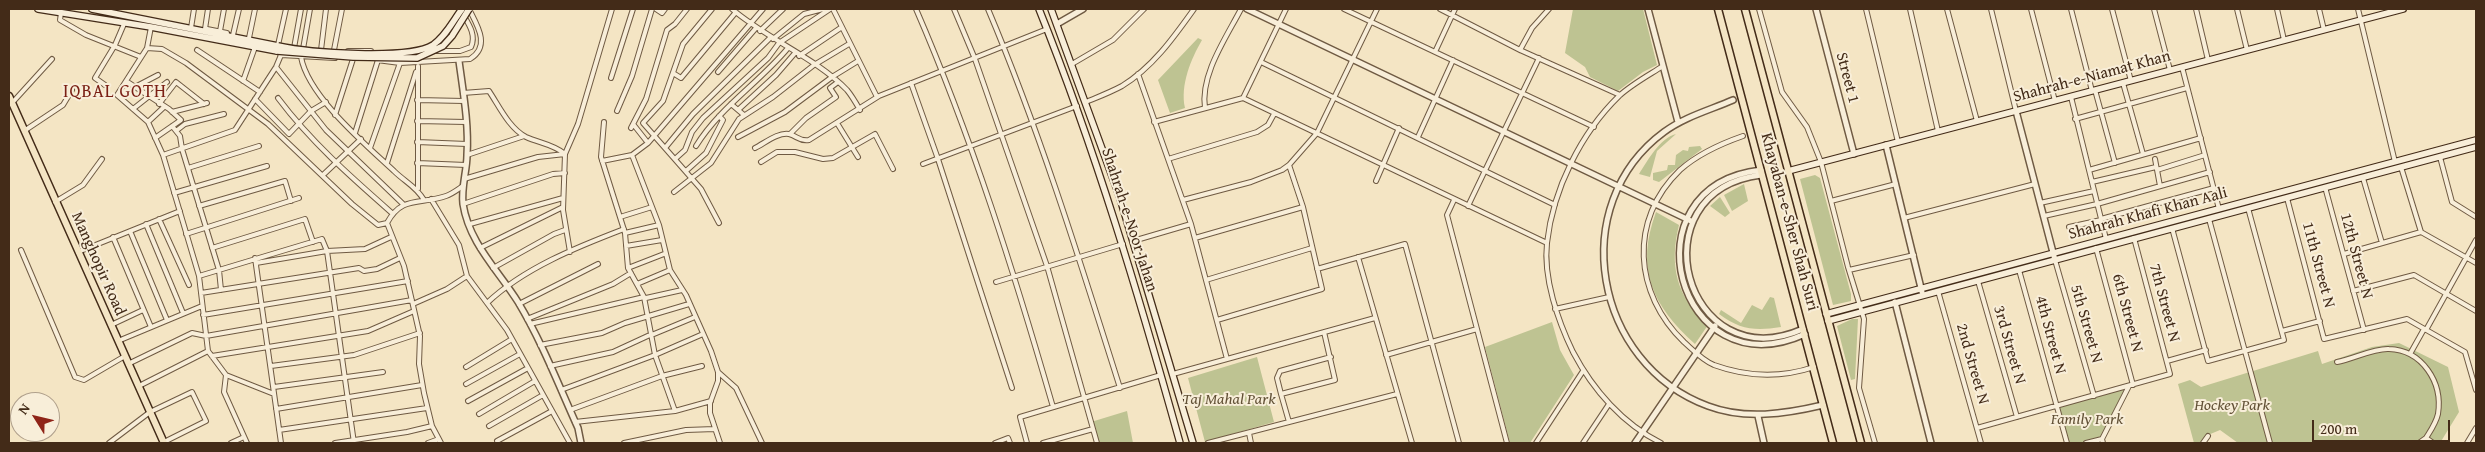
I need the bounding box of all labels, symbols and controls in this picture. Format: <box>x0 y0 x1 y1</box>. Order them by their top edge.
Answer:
street label: Shahrah-e-Niamat Khan <box>2011 47 2173 107</box>
street label: Street 1 <box>1831 51 1863 105</box>
district label: IQBAL GOTH <box>62 81 168 103</box>
street label: Khayaban-e-Sher Shah Suri <box>1756 131 1822 313</box>
street label: Shahrah-e-Noor Jahan <box>1097 146 1161 294</box>
street label: Shahrah Khafi Khan Aali <box>2066 184 2230 244</box>
street label: Manghopir Road <box>67 209 129 319</box>
street label: 12th Street N <box>2335 211 2377 301</box>
street label: 11th Street N <box>2297 220 2339 310</box>
street label: 7th Street N <box>2144 262 2184 344</box>
street label: 6th Street N <box>2107 272 2147 354</box>
street label: 5th Street N <box>2066 283 2106 365</box>
street label: 4th Street N <box>2030 294 2070 376</box>
street label: 3rd Street N <box>1989 304 2029 386</box>
street label: 2nd Street N <box>1951 321 1993 407</box>
park label: Taj Mahal Park <box>1183 390 1275 410</box>
north arrow <box>10 392 60 442</box>
park label: Hockey Park <box>2194 396 2270 416</box>
text: N <box>13 399 35 418</box>
park label: Family Park <box>2051 410 2123 430</box>
scale bar <box>2315 410 2452 442</box>
text: 200 m <box>2320 418 2357 439</box>

